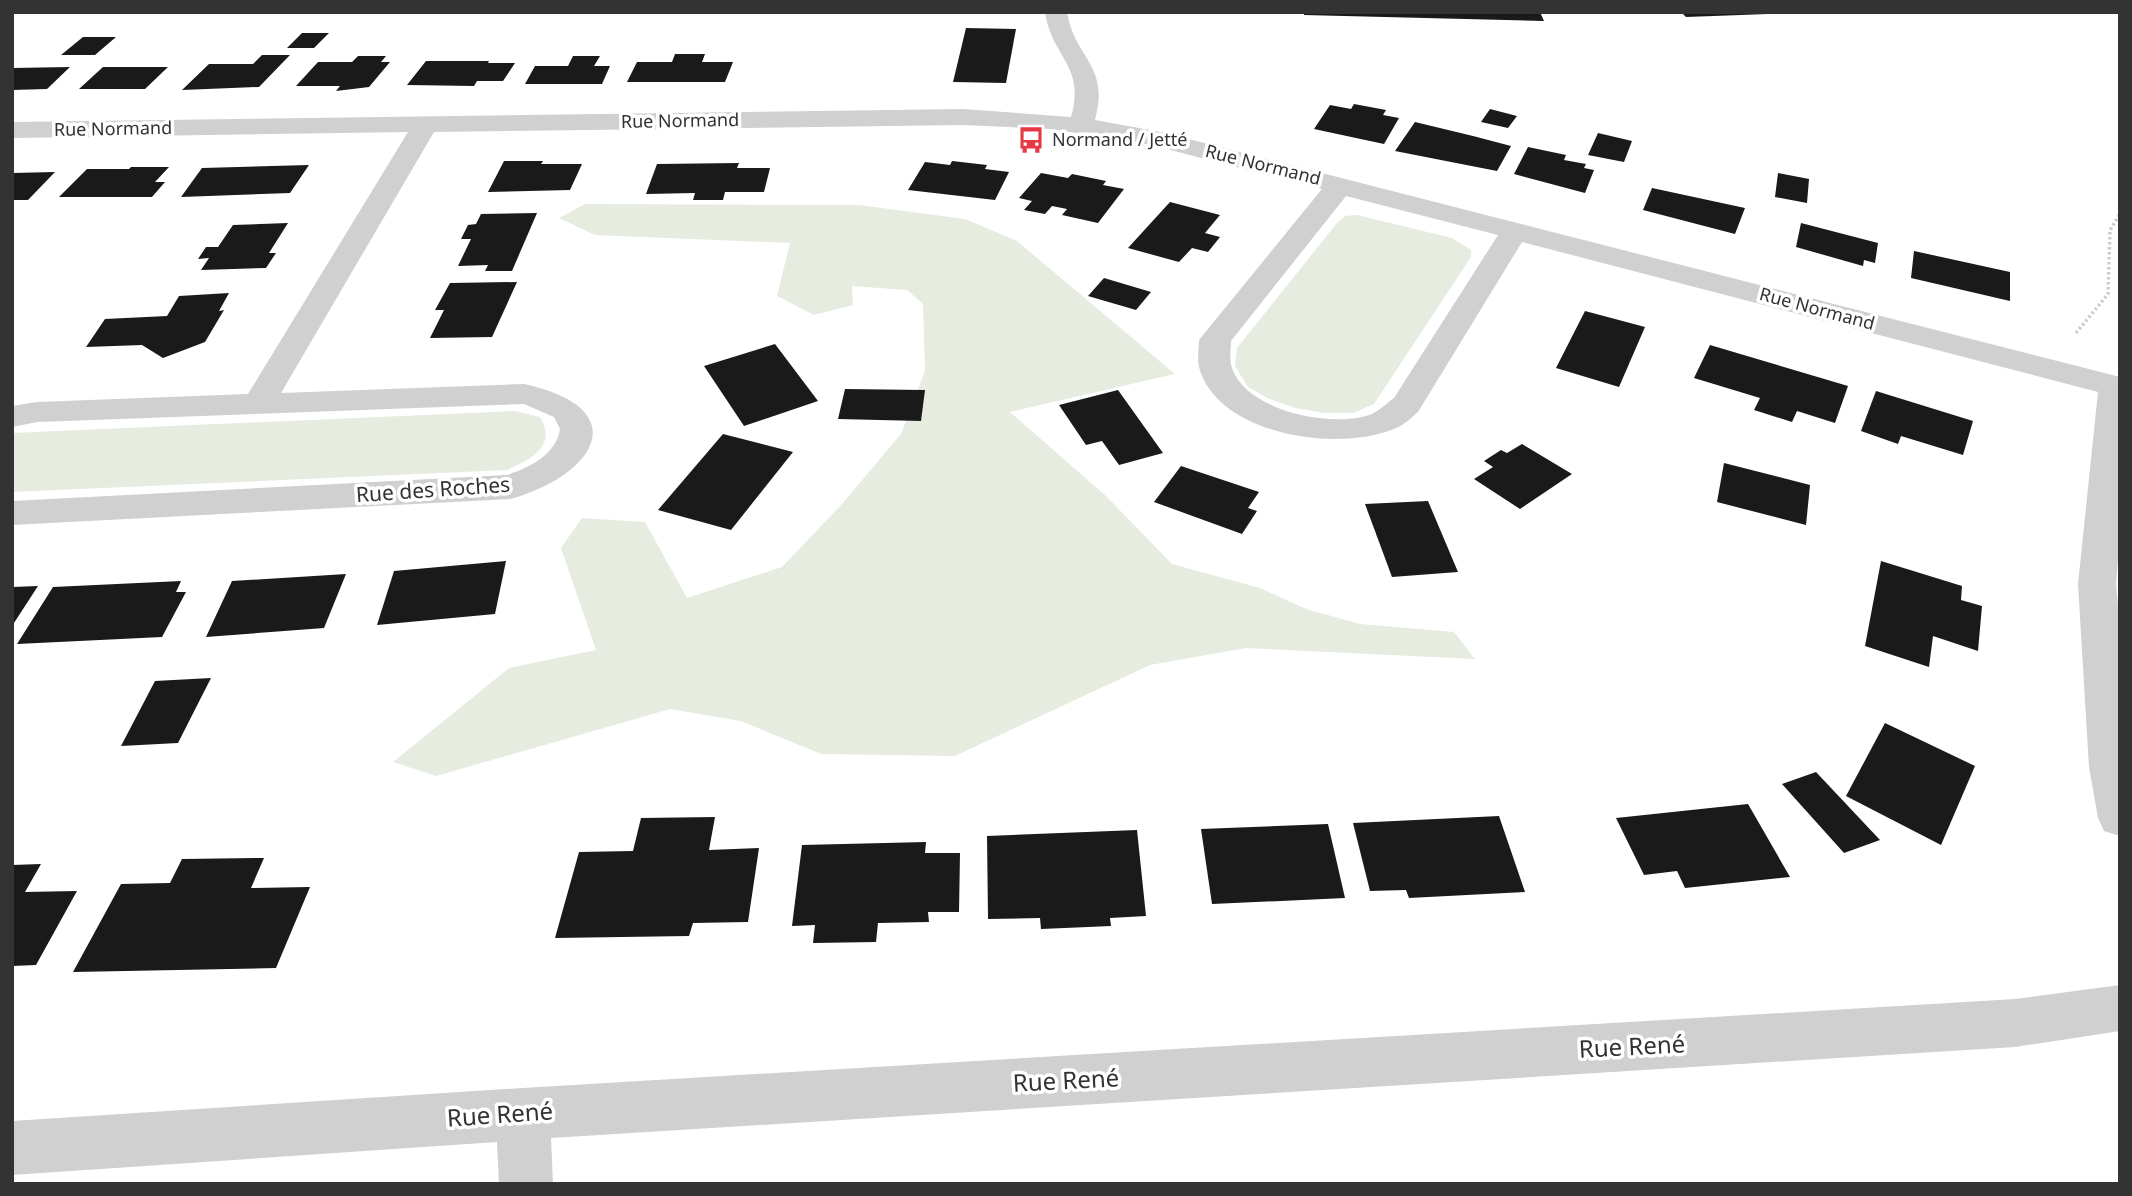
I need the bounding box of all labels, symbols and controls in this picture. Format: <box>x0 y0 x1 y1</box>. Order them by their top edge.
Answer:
street label: Rue Normand <box>621 107 739 133</box>
street label: Rue Normand <box>54 115 172 141</box>
bus stop icon: Normand / Jetté <box>1016 125 1046 155</box>
place label: Normand / Jetté <box>1052 127 1187 151</box>
street label: Rue Normand <box>1203 138 1324 190</box>
street label: Rue Normand <box>1757 281 1877 335</box>
street label: Rue des Roches <box>355 470 511 508</box>
street label: Rue René <box>1578 1026 1686 1065</box>
street label: Rue René <box>1012 1060 1120 1099</box>
street label: Rue René <box>446 1093 554 1134</box>

